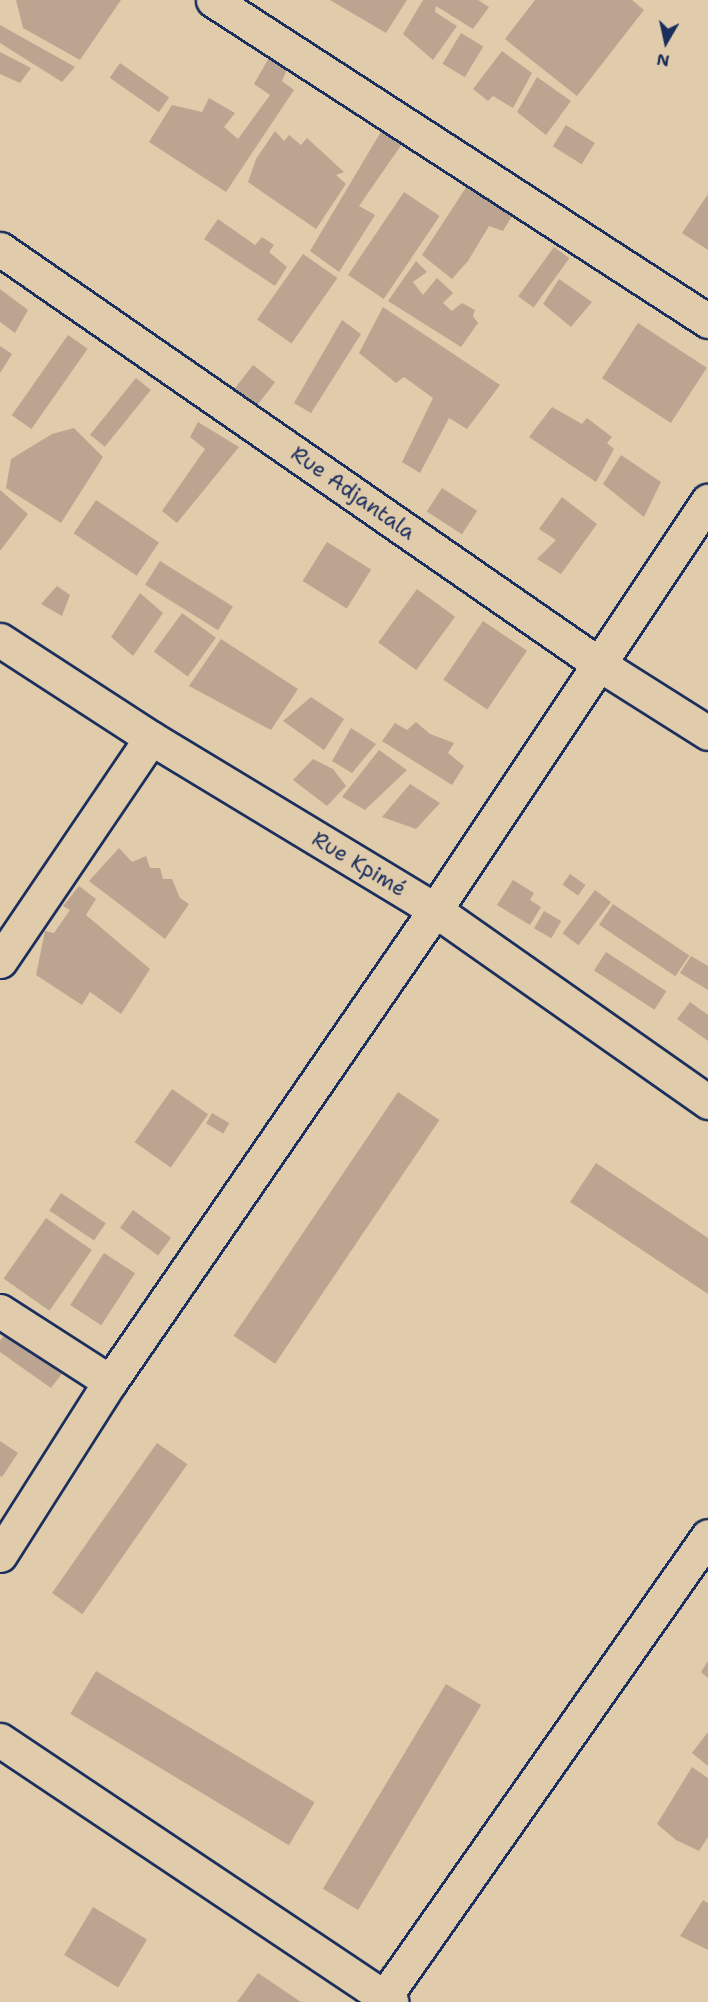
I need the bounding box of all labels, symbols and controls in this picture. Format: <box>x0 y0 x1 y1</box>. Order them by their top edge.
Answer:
north arrow <box>636 12 696 72</box>
text: N <box>655 49 671 72</box>
street label: Rue Adjantala <box>286 441 420 545</box>
street label: Rue Kpimé <box>308 826 410 902</box>

